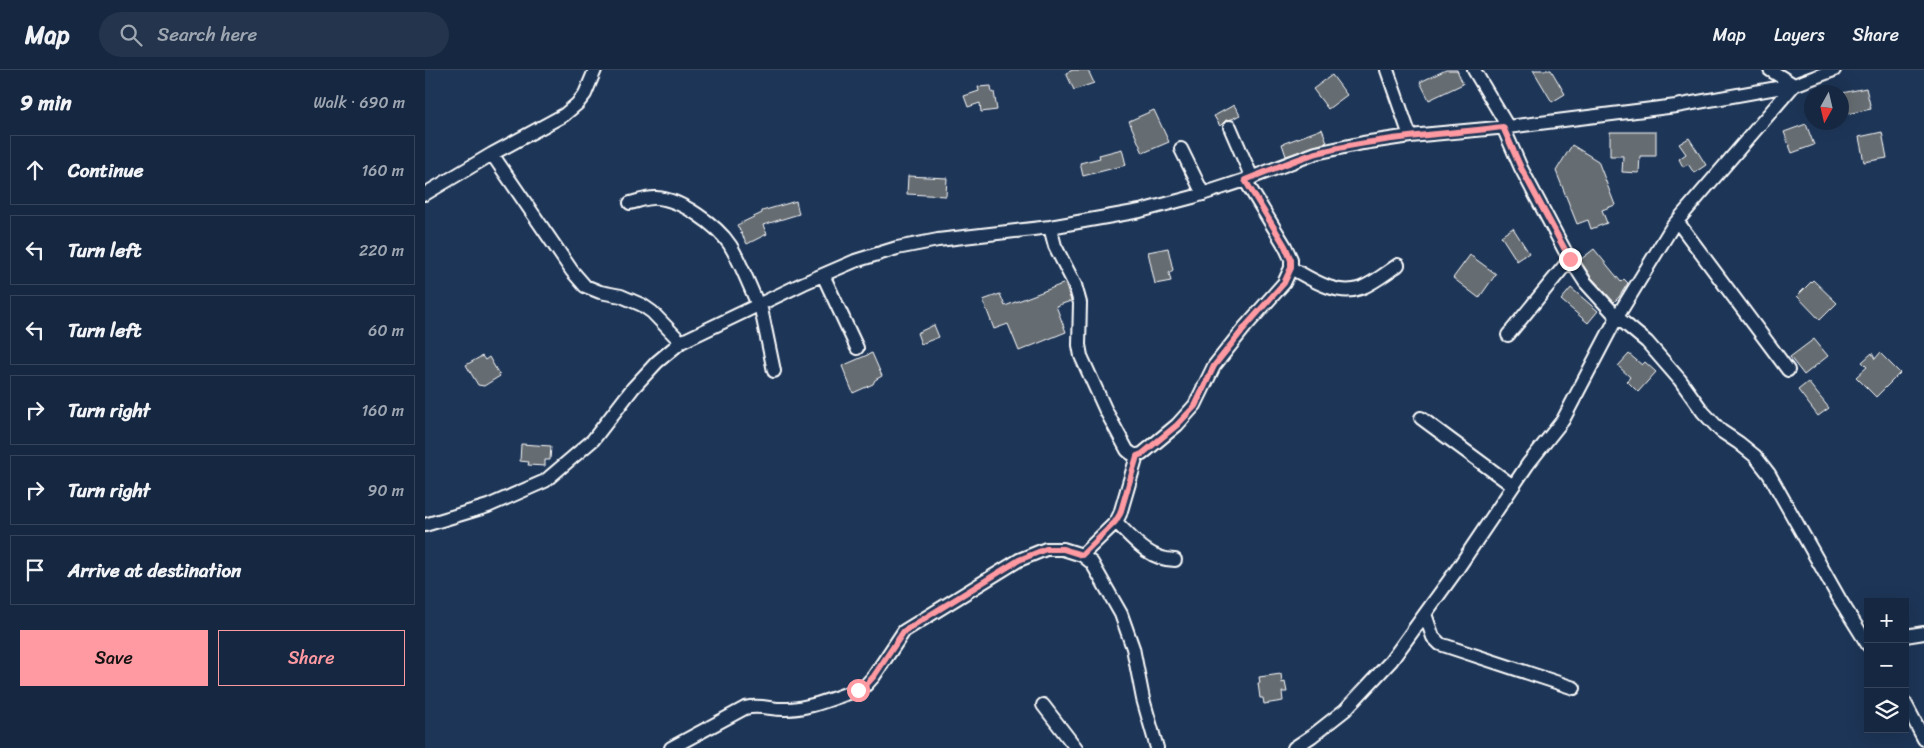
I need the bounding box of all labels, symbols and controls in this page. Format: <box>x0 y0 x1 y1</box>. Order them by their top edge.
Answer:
search box <box>99 12 449 57</box>
text: Map <box>25 14 69 56</box>
text: Search here <box>157 18 257 51</box>
text: Map <box>1713 19 1746 51</box>
text: Layers <box>1774 19 1825 51</box>
text: Share <box>1853 19 1899 51</box>
icon: search <box>117 21 145 49</box>
text: 9 min <box>20 84 72 122</box>
north arrow <box>1804 85 1849 130</box>
text: Walk · 690 m <box>313 88 405 117</box>
text: Continue <box>68 154 144 187</box>
icon: ahead <box>21 156 49 184</box>
text: 160 m <box>361 156 404 185</box>
text: Turn left <box>68 234 141 267</box>
icon: left <box>21 236 49 264</box>
text: 220 m <box>359 236 404 265</box>
route end <box>1559 248 1582 271</box>
text: Turn left <box>68 314 141 347</box>
icon: left <box>21 316 49 344</box>
text: 60 m <box>368 316 404 345</box>
text: Turn right <box>68 394 150 427</box>
icon: right <box>21 396 49 424</box>
text: 160 m <box>361 396 404 425</box>
text: Turn right <box>68 474 150 507</box>
icon: right <box>21 476 49 504</box>
text: 90 m <box>368 476 404 505</box>
text: Arrive at destination <box>68 554 241 587</box>
icon: arrive <box>21 556 49 584</box>
map controls <box>1864 598 1909 733</box>
button: + <box>1864 598 1909 643</box>
button: Save <box>20 630 208 686</box>
button: Share <box>218 630 405 686</box>
button: − <box>1864 643 1909 688</box>
route start <box>847 679 870 702</box>
button: layers <box>1864 688 1909 733</box>

